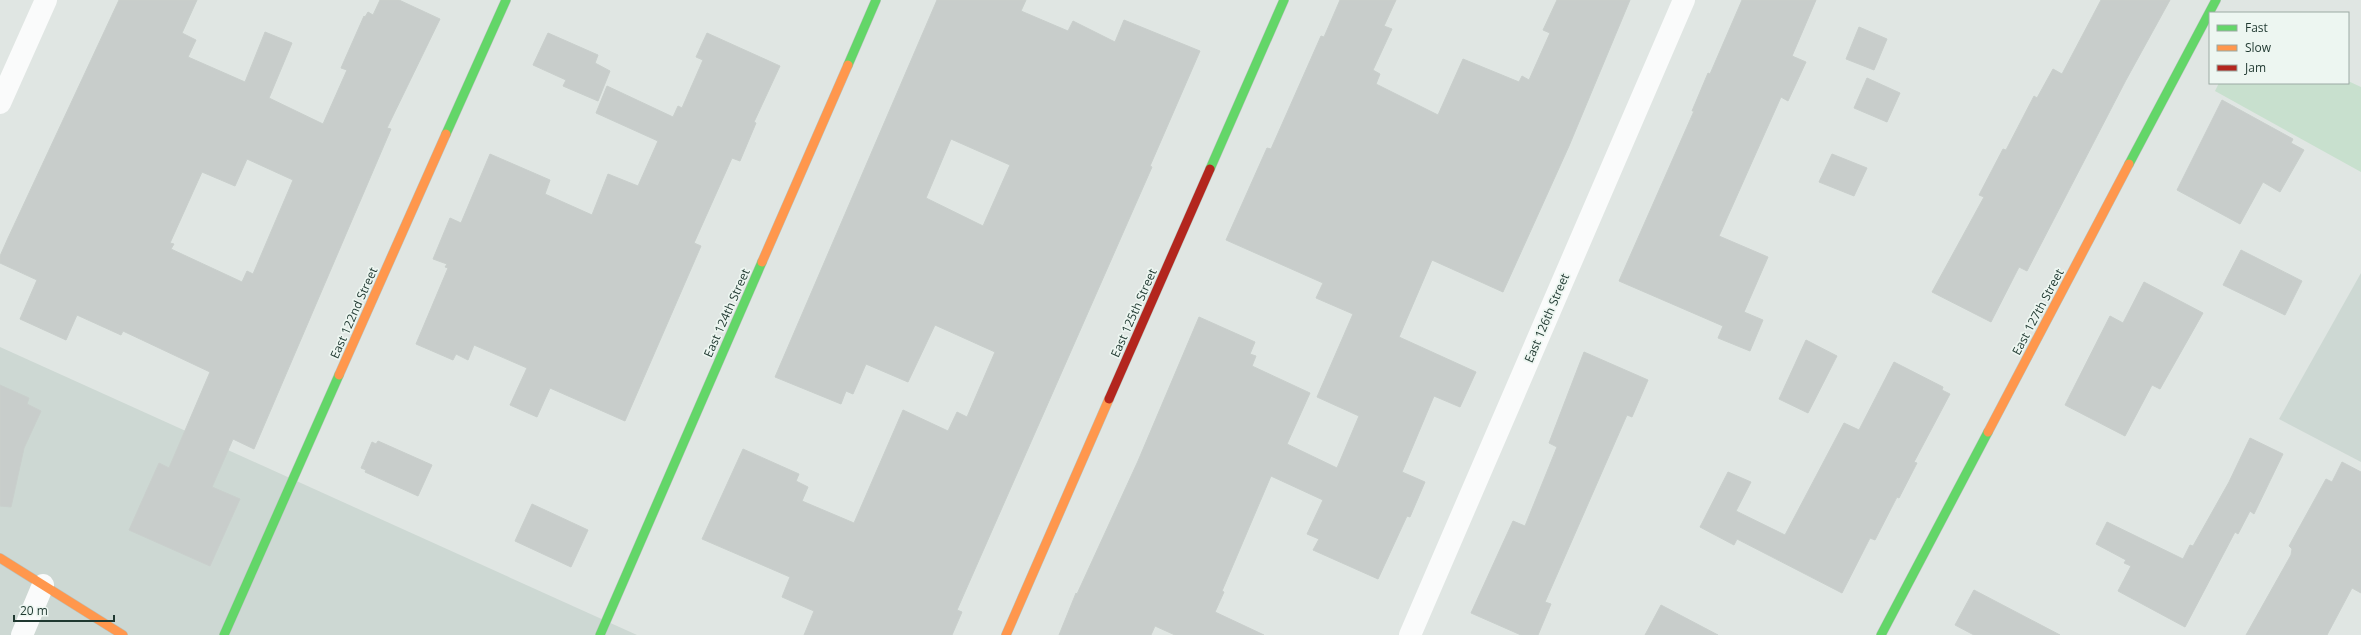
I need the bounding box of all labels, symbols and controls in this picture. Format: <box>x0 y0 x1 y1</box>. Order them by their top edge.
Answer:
legend <box>2209 12 2349 84</box>
text: Fast <box>2245 19 2268 36</box>
text: Slow <box>2245 39 2272 56</box>
text: Jam <box>2244 59 2266 76</box>
street label: East 122nd Street <box>326 264 381 361</box>
street label: East 124th Street <box>699 266 754 360</box>
street label: East 125th Street <box>1106 266 1161 360</box>
street label: East 127th Street <box>2008 266 2067 358</box>
street label: East 126th Street <box>1520 271 1573 365</box>
scale bar <box>14 597 114 623</box>
text: 20 m <box>20 602 48 619</box>

